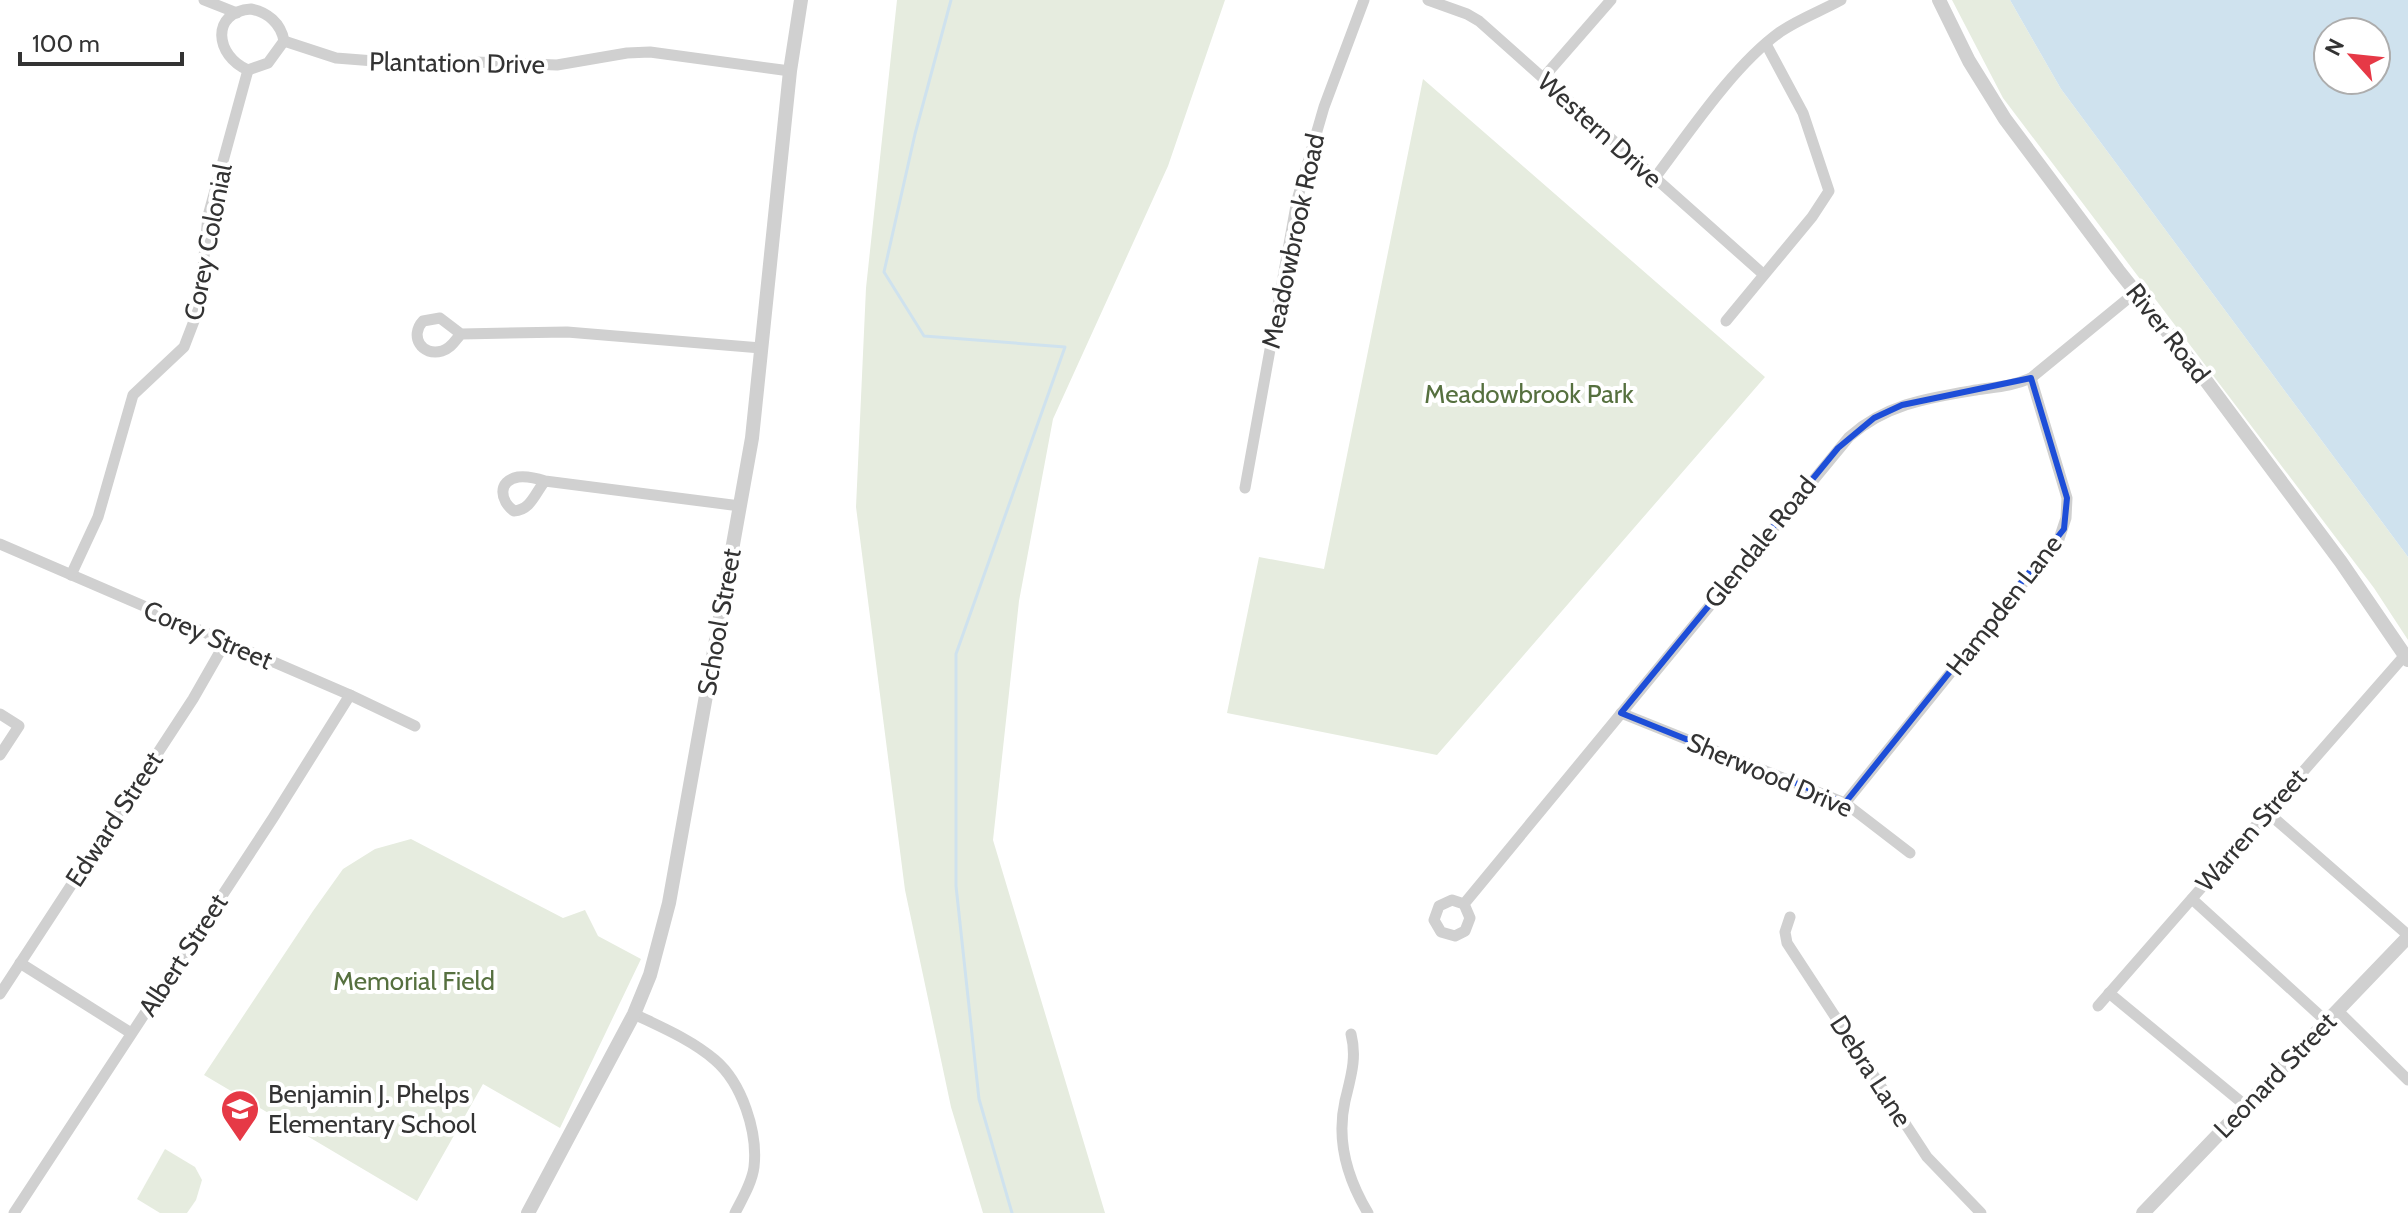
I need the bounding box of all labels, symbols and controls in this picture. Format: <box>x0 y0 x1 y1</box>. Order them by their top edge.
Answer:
scale bar <box>20 16 182 66</box>
north arrow <box>2312 16 2392 96</box>
text: 100 m <box>32 29 100 58</box>
text: N <box>2319 34 2350 60</box>
street label: Plantation Drive <box>369 45 545 81</box>
street label: Western Drive <box>1531 66 1669 194</box>
street label: Meadowbrook Road <box>1255 131 1331 351</box>
street label: Corey Colonial <box>177 161 239 323</box>
street label: River Road <box>2119 277 2217 389</box>
park label: Meadowbrook Park <box>1424 378 1634 410</box>
street label: Glendale Road <box>1697 470 1823 614</box>
street label: Hampden Lane <box>1939 528 2069 682</box>
street label: School Street <box>690 546 748 698</box>
street label: Corey Street <box>139 594 277 677</box>
street label: Sherwood Drive <box>1682 726 1858 824</box>
street label: Edward Street <box>58 745 170 893</box>
street label: Warren Street <box>2189 762 2313 898</box>
street label: Albert Street <box>132 888 234 1022</box>
park label: Memorial Field <box>333 965 495 997</box>
street label: Leonard Street <box>2207 1005 2343 1145</box>
street label: Debra Lane <box>1823 1009 1919 1133</box>
place label: Benjamin J. Phelps Elementary School <box>268 1078 476 1140</box>
school or university icon: Benjamin J. Phelps Elementary School <box>219 1088 261 1143</box>

